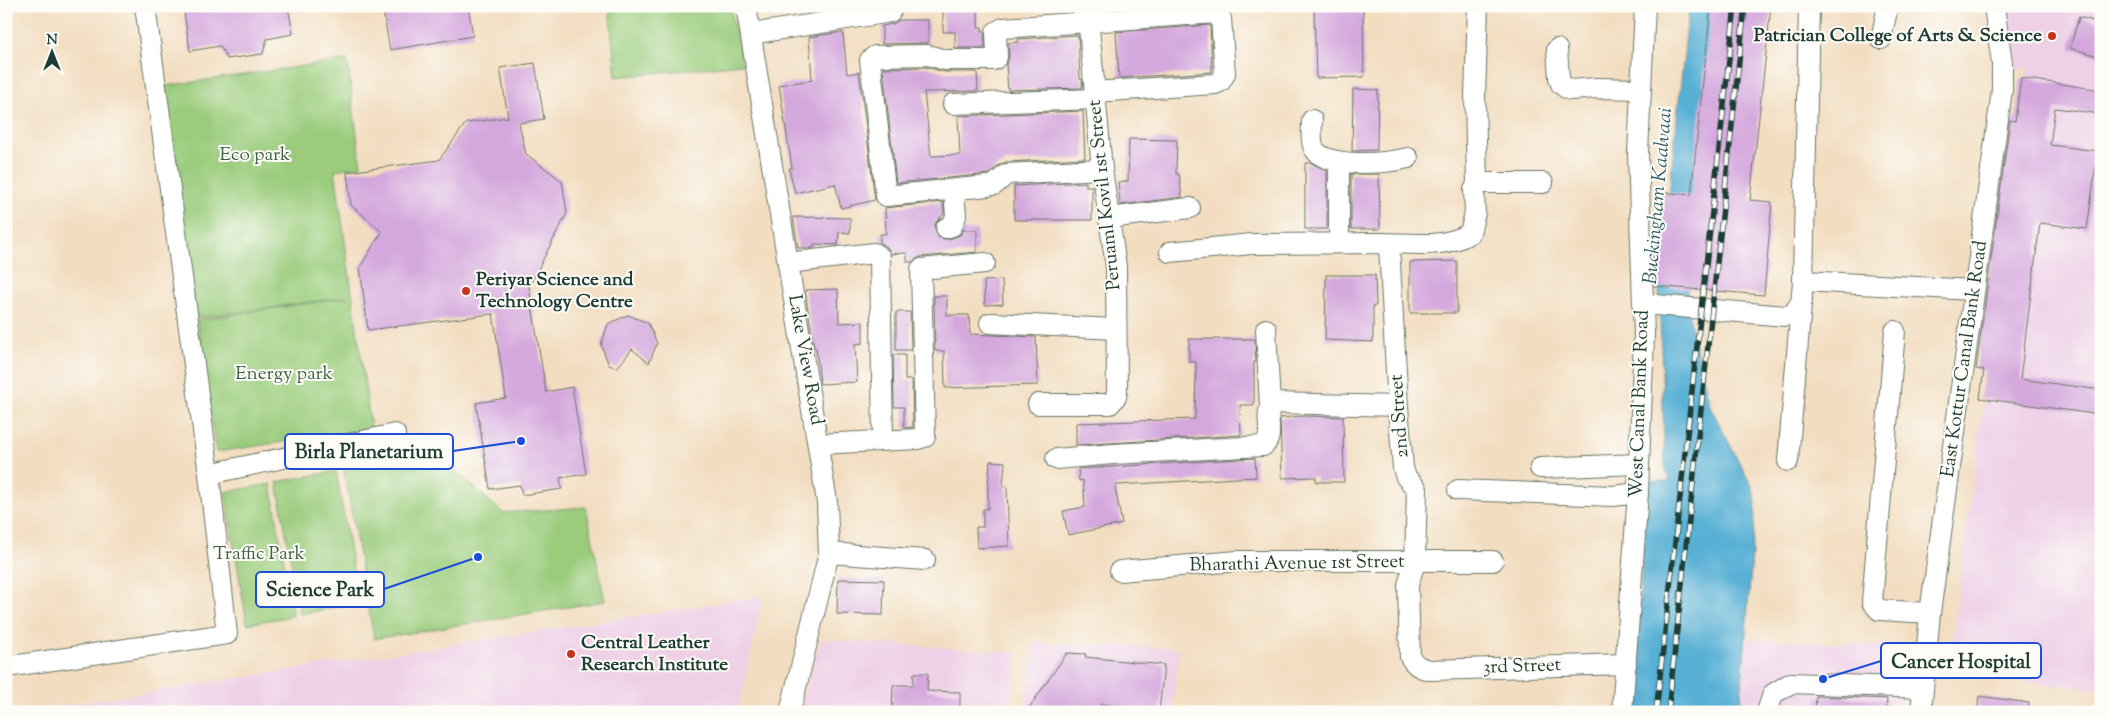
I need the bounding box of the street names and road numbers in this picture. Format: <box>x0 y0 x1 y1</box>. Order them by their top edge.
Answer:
street label: Peruaml Kovil 1st Street <box>1082 98 1128 292</box>
street label: East Kottur Canal Bank Road <box>1935 239 1995 479</box>
street label: Lake View Road <box>780 293 830 428</box>
street label: West Canal Bank Road <box>1623 309 1657 499</box>
street label: 2nd Street <box>1384 373 1416 459</box>
street label: Bharathi Avenue 1st Street <box>1189 549 1405 579</box>
street label: 3rd Street <box>1482 652 1562 682</box>

